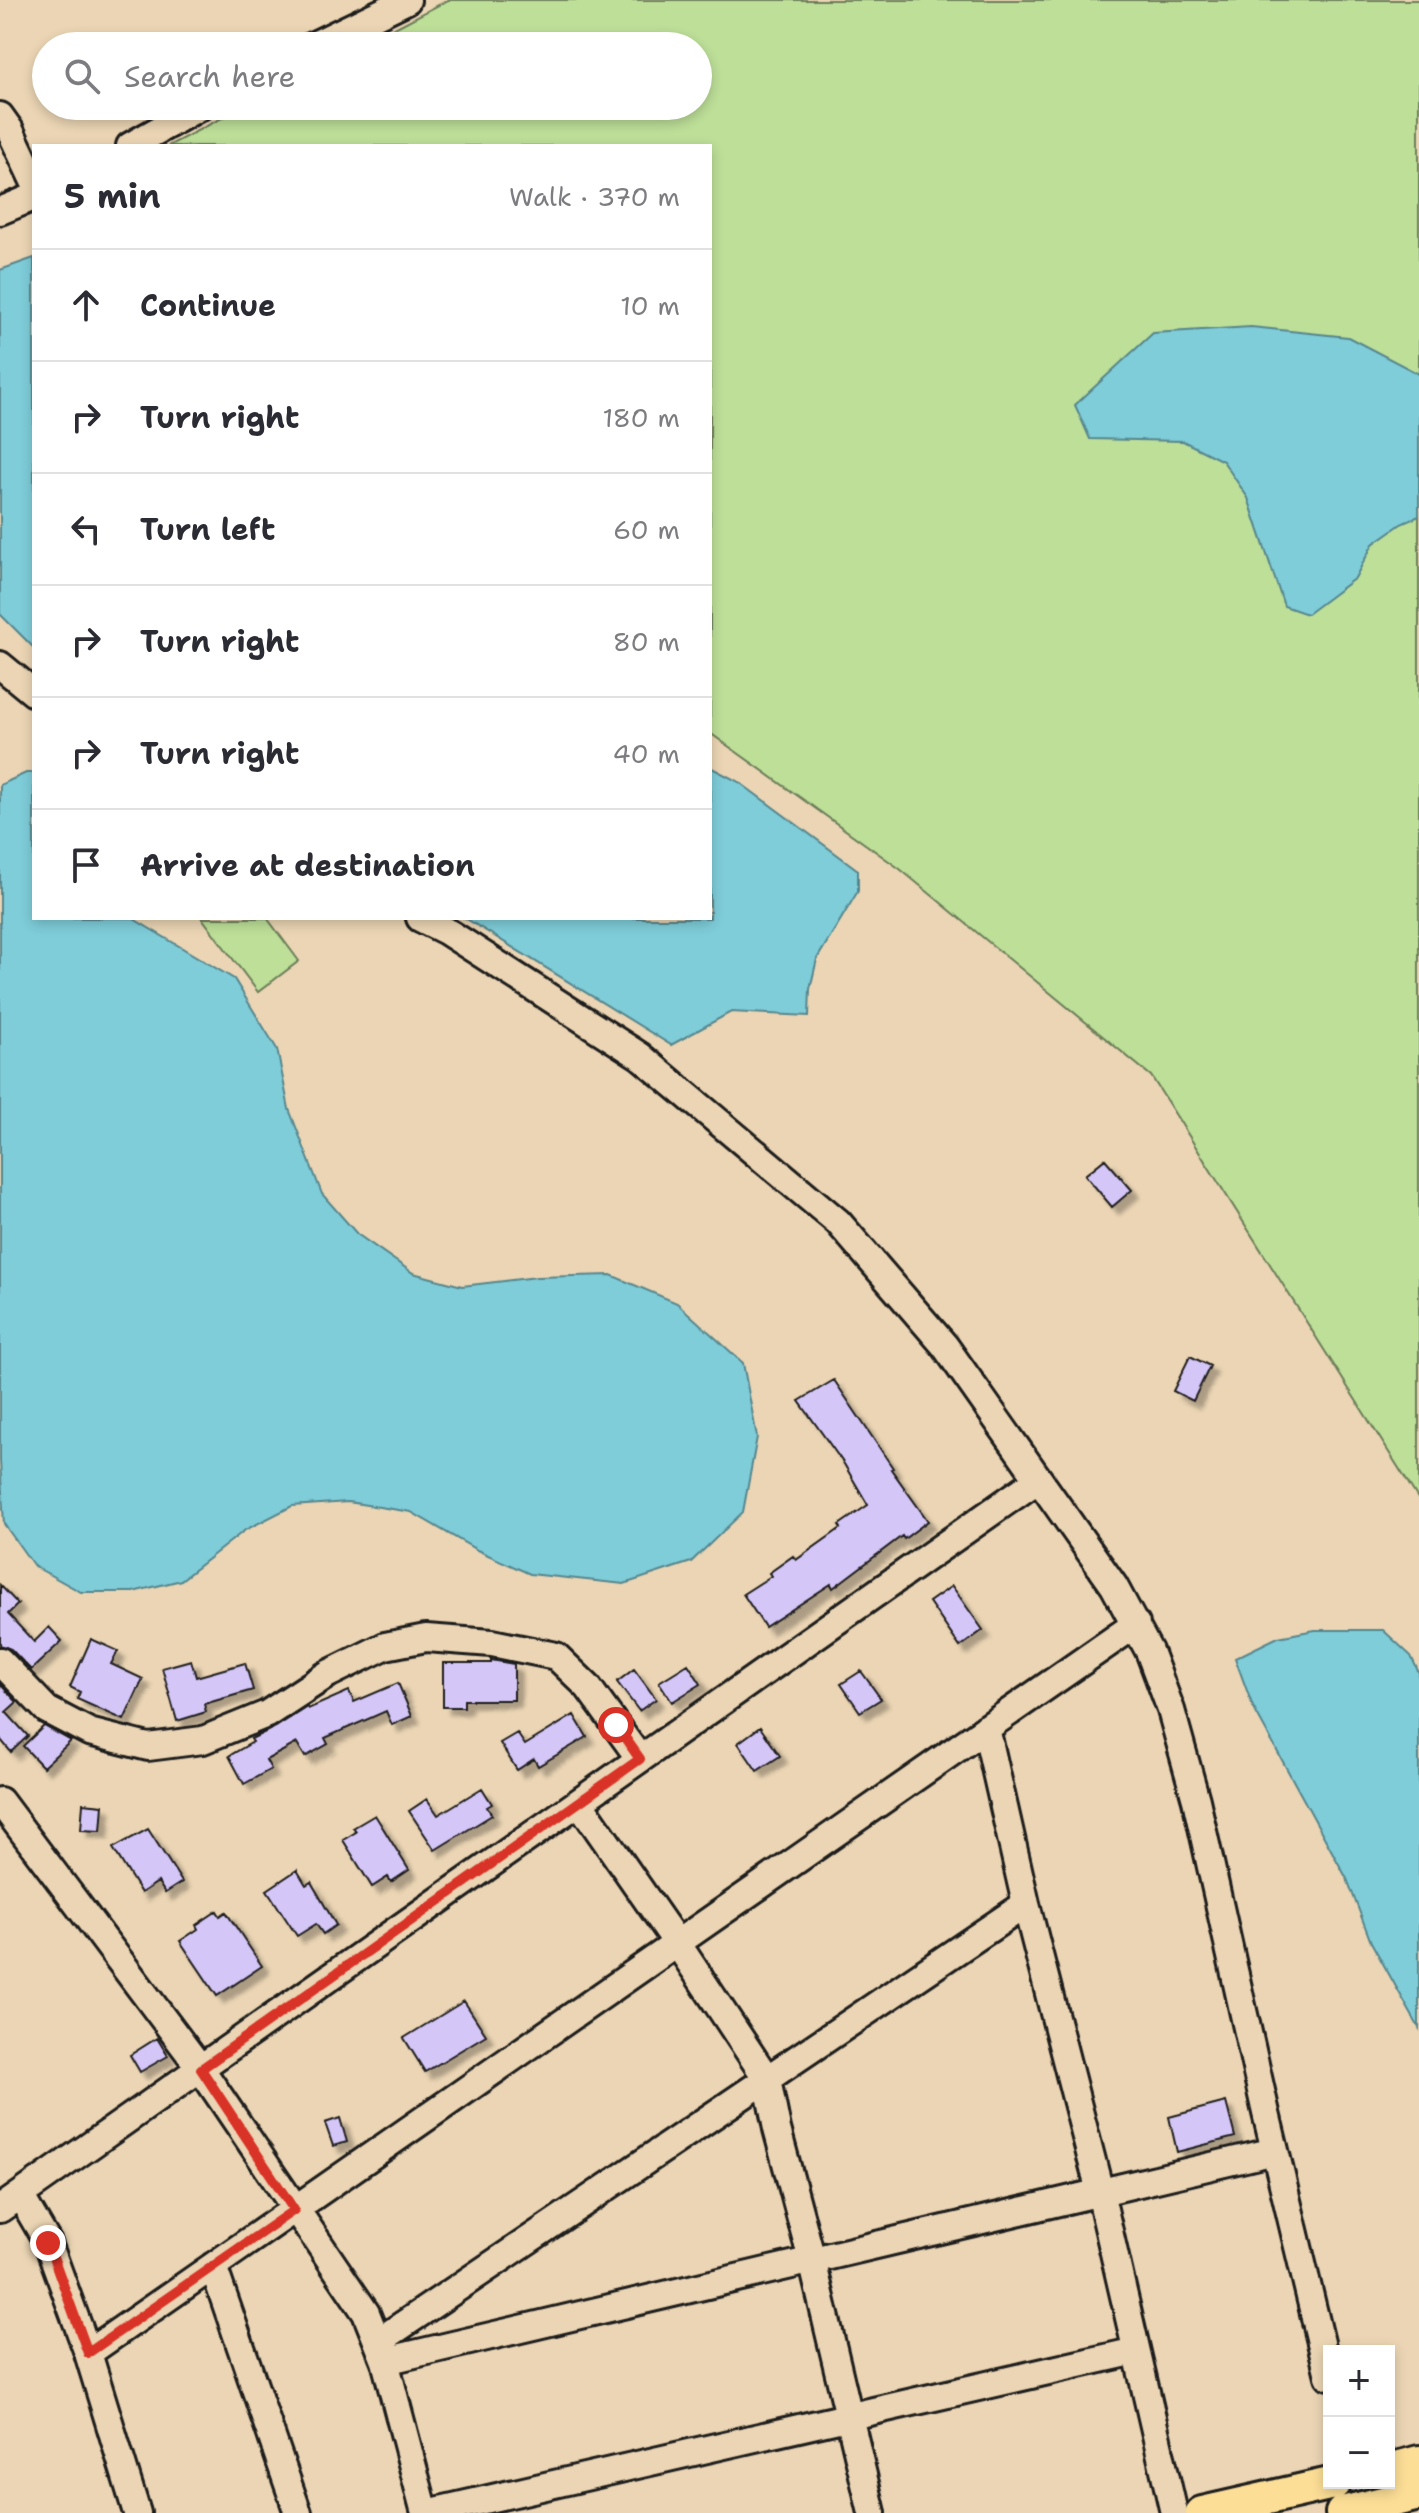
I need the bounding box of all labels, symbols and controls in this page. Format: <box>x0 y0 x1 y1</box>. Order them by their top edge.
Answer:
search box <box>32 32 712 120</box>
icon: search <box>60 54 104 98</box>
text: Search here <box>124 56 295 97</box>
text: 5 min <box>64 173 161 219</box>
text: Walk · 370 m <box>509 179 680 214</box>
icon: ahead <box>64 283 108 327</box>
text: Continue <box>140 285 276 326</box>
text: 10 m <box>620 288 680 323</box>
icon: right <box>64 395 108 439</box>
text: Turn right <box>140 397 299 438</box>
text: 180 m <box>602 400 680 435</box>
icon: left <box>64 507 108 551</box>
text: Turn left <box>140 509 275 550</box>
text: 60 m <box>613 512 680 547</box>
icon: right <box>64 619 108 663</box>
text: Turn right <box>140 621 299 662</box>
text: 80 m <box>613 624 680 659</box>
icon: right <box>64 731 108 775</box>
text: Turn right <box>140 733 299 774</box>
text: 40 m <box>613 736 680 771</box>
icon: arrive <box>64 843 108 887</box>
text: Arrive at destination <box>140 845 475 886</box>
route start <box>598 1707 634 1743</box>
route end <box>30 2225 66 2261</box>
map controls <box>1323 2345 1395 2489</box>
button: + <box>1323 2345 1395 2417</box>
button: − <box>1323 2417 1395 2489</box>

